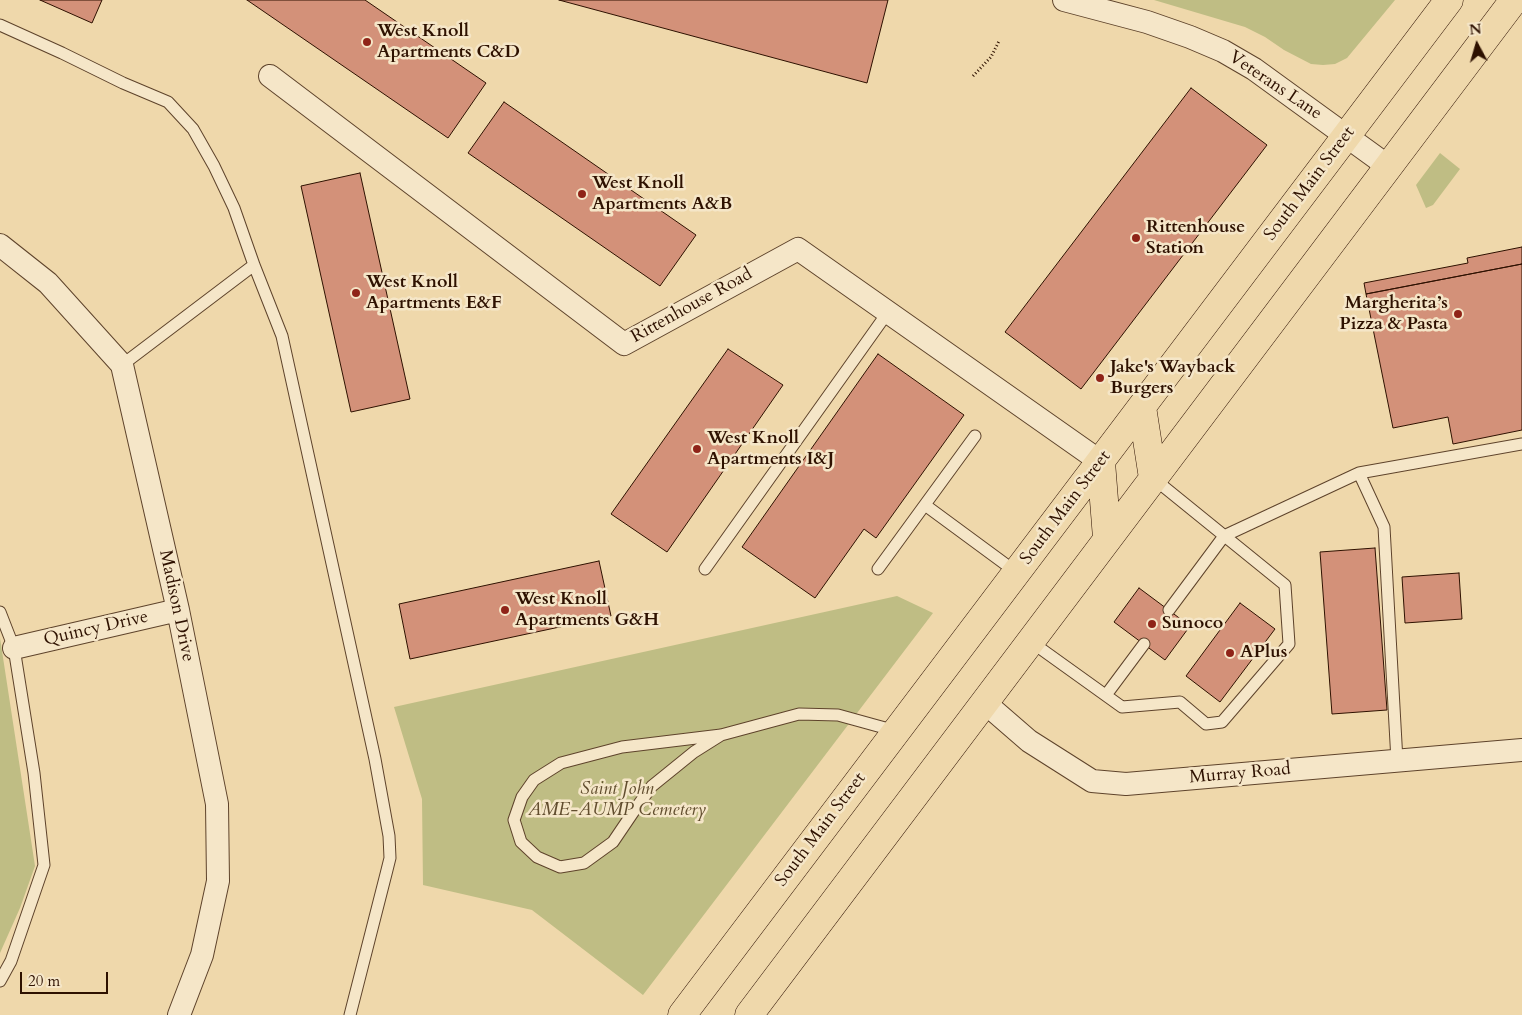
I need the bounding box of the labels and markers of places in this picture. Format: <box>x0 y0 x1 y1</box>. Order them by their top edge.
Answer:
place label: West Knoll Apartments C&D <box>377 21 520 64</box>
marker: West Knoll Apartments C&D <box>361 36 373 48</box>
place label: West Knoll Apartments A&B <box>592 173 732 215</box>
marker: West Knoll Apartments A&B <box>576 188 588 200</box>
place label: Rittenhouse Station <box>1146 217 1245 260</box>
marker: Rittenhouse Station <box>1130 232 1142 244</box>
place label: West Knoll Apartments E&F <box>366 272 502 314</box>
marker: West Knoll Apartments E&F <box>350 287 362 299</box>
place label: Margherita’s Pizza & Pasta <box>1339 293 1448 336</box>
marker: Margherita’s Pizza & Pasta <box>1452 308 1464 320</box>
place label: Jake's Wayback Burgers <box>1110 357 1236 399</box>
marker: Jake's Wayback Burgers <box>1094 372 1106 384</box>
place label: West Knoll Apartments I&J <box>707 428 834 470</box>
marker: West Knoll Apartments I&J <box>691 443 703 455</box>
place label: West Knoll Apartments G&H <box>515 589 659 632</box>
marker: West Knoll Apartments G&H <box>499 604 511 616</box>
place label: Sunoco <box>1162 613 1223 635</box>
marker: Sunoco <box>1146 618 1158 630</box>
place label: APlus <box>1240 642 1287 664</box>
marker: APlus <box>1224 647 1236 659</box>

